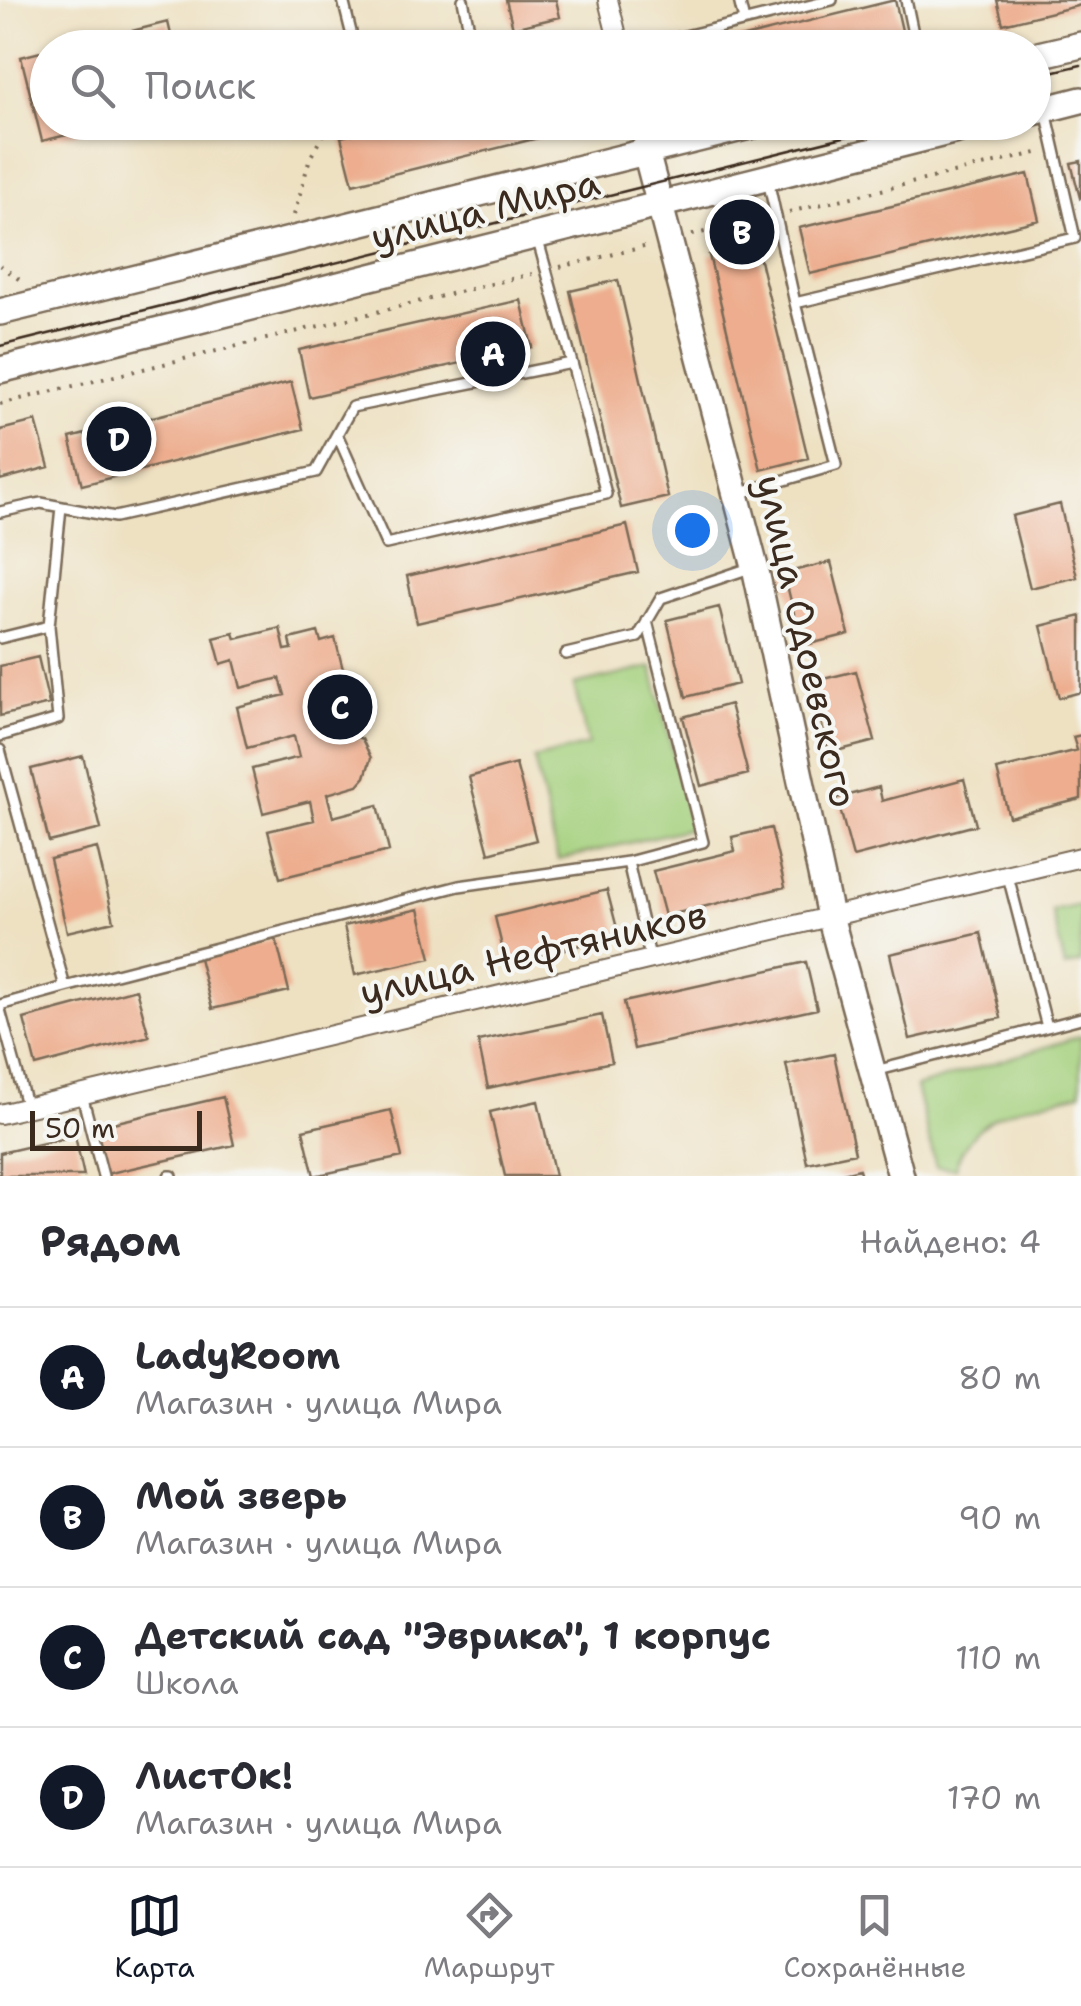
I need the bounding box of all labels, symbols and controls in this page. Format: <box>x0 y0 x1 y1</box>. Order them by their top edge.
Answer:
search box <box>30 30 1051 140</box>
icon: search <box>65 58 120 113</box>
text: Поиск <box>145 60 256 111</box>
street label: улица Мира <box>365 156 605 262</box>
pin: B <box>710 194 774 270</box>
pin: A <box>460 316 526 392</box>
pin: D <box>86 402 152 476</box>
street label: улица Одоевского <box>744 470 870 812</box>
your location <box>667 505 718 556</box>
pin: C <box>308 670 372 744</box>
street label: улица Нефтяников <box>355 888 711 1018</box>
scale bar <box>30 1106 202 1150</box>
text: 50 m <box>45 1109 115 1147</box>
text: Рядом <box>40 1213 181 1269</box>
text: Найдено: 4 <box>860 1220 1041 1263</box>
text: LadyRoom <box>135 1330 340 1381</box>
text: A <box>60 1356 85 1399</box>
text: 80 m <box>958 1356 1041 1399</box>
text: Магазин · улица Мира <box>135 1381 502 1424</box>
text: Мой зверь <box>135 1470 347 1521</box>
text: B <box>63 1496 82 1539</box>
text: 90 m <box>958 1496 1041 1539</box>
text: Магазин · улица Мира <box>135 1521 502 1564</box>
text: Детский сад "Эврика", 1 корпус <box>135 1610 771 1661</box>
text: C <box>63 1636 82 1679</box>
text: 110 m <box>955 1636 1041 1679</box>
text: Школа <box>135 1661 239 1704</box>
text: ЛистОк! <box>135 1750 293 1801</box>
text: D <box>61 1776 84 1819</box>
text: 170 m <box>947 1776 1041 1819</box>
text: Магазин · улица Мира <box>135 1801 502 1844</box>
tab: Карта <box>115 1888 195 1986</box>
tab: Маршрут <box>424 1888 554 1986</box>
tab: Сохранённые <box>784 1888 966 1986</box>

